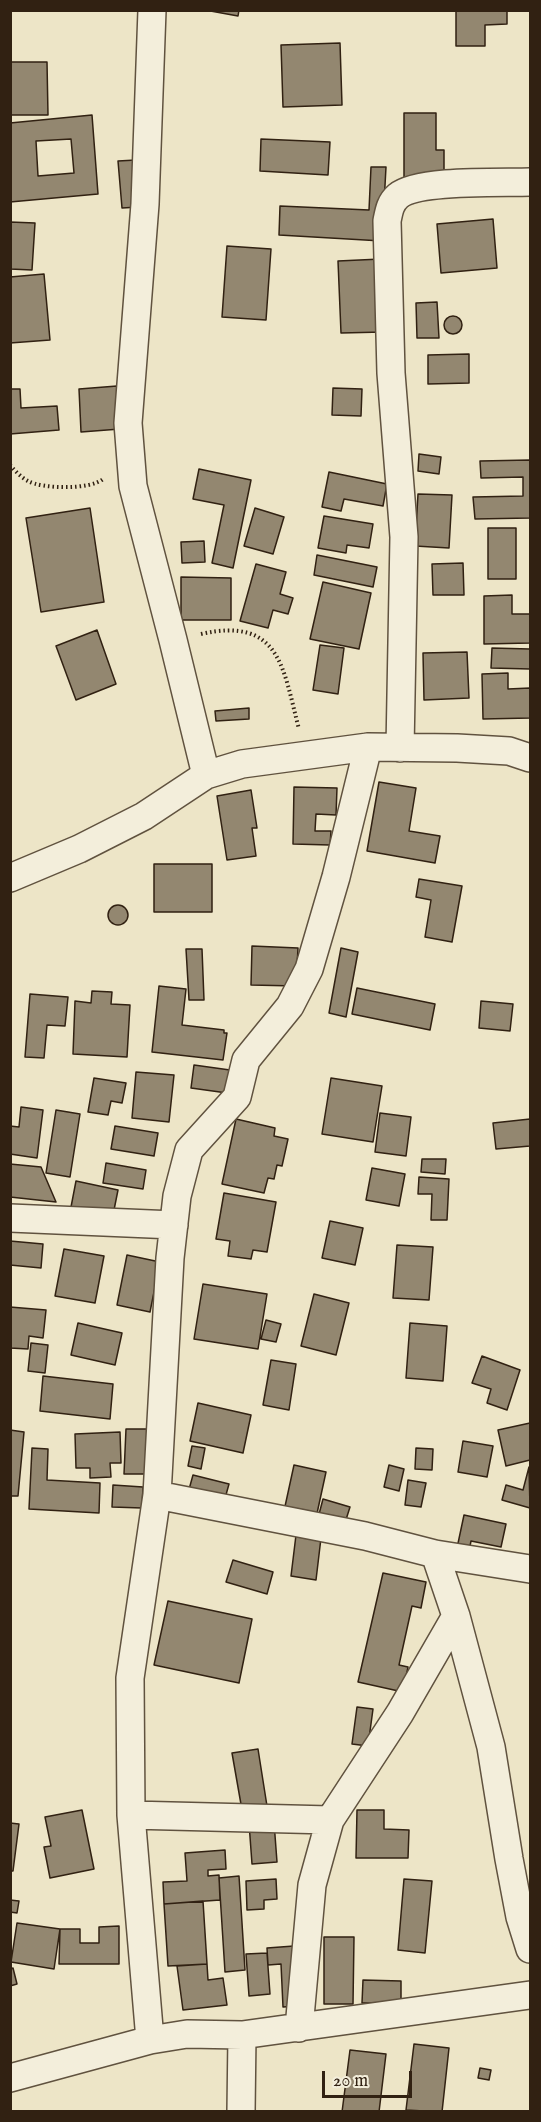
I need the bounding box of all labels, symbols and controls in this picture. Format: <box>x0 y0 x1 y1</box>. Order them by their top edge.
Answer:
scale bar <box>325 2059 415 2097</box>
text: 20 m <box>333 2070 368 2093</box>

